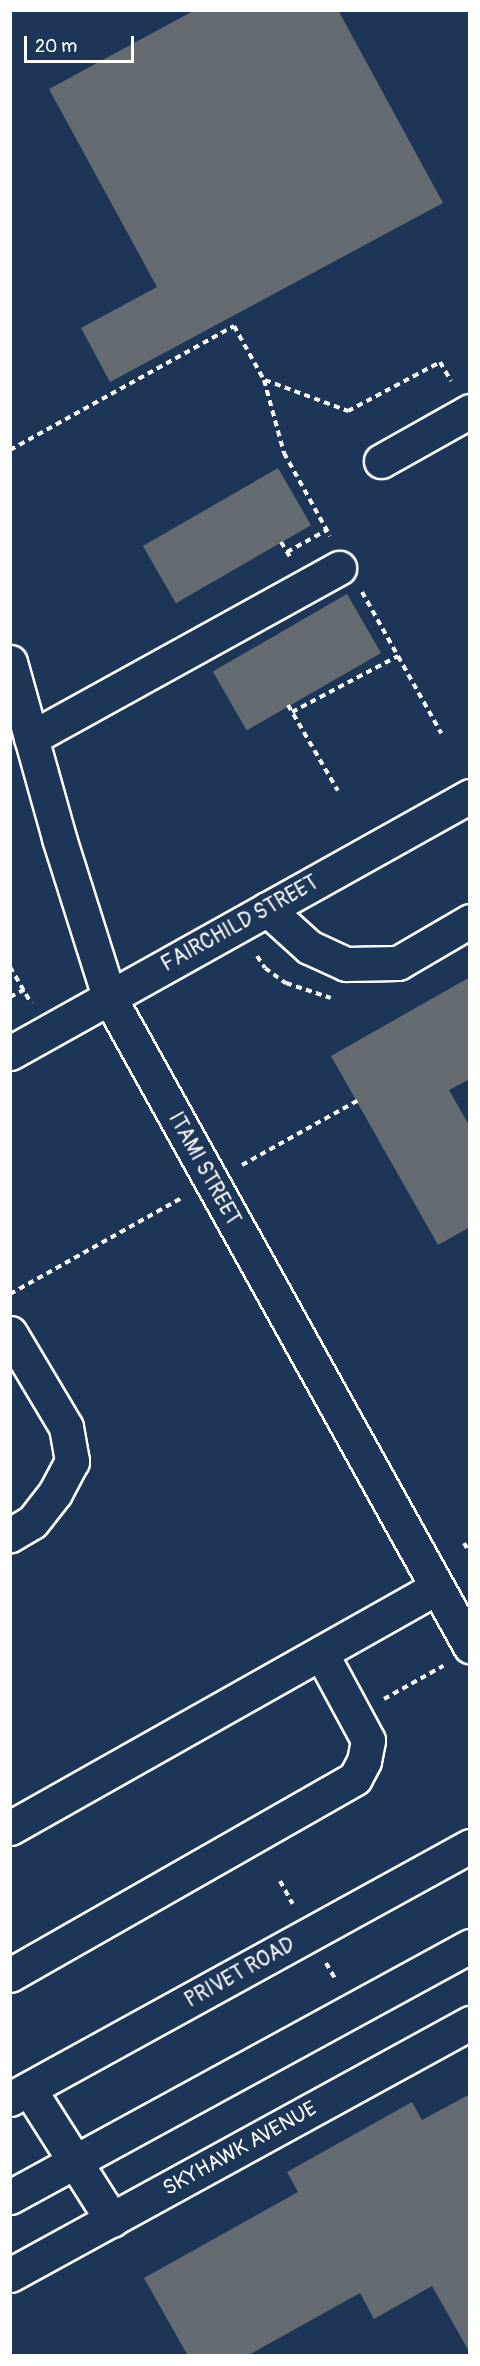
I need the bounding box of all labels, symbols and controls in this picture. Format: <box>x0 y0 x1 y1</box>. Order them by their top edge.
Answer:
scale bar <box>27 24 136 62</box>
text: 20 m <box>35 35 77 58</box>
street label: FAIRCHILD STREET <box>157 870 323 978</box>
street label: ITAMI STREET <box>163 1108 245 1230</box>
street label: PRIVET ROAD <box>181 1932 299 2014</box>
street label: SKYHAWK AVENUE <box>159 2096 321 2202</box>

